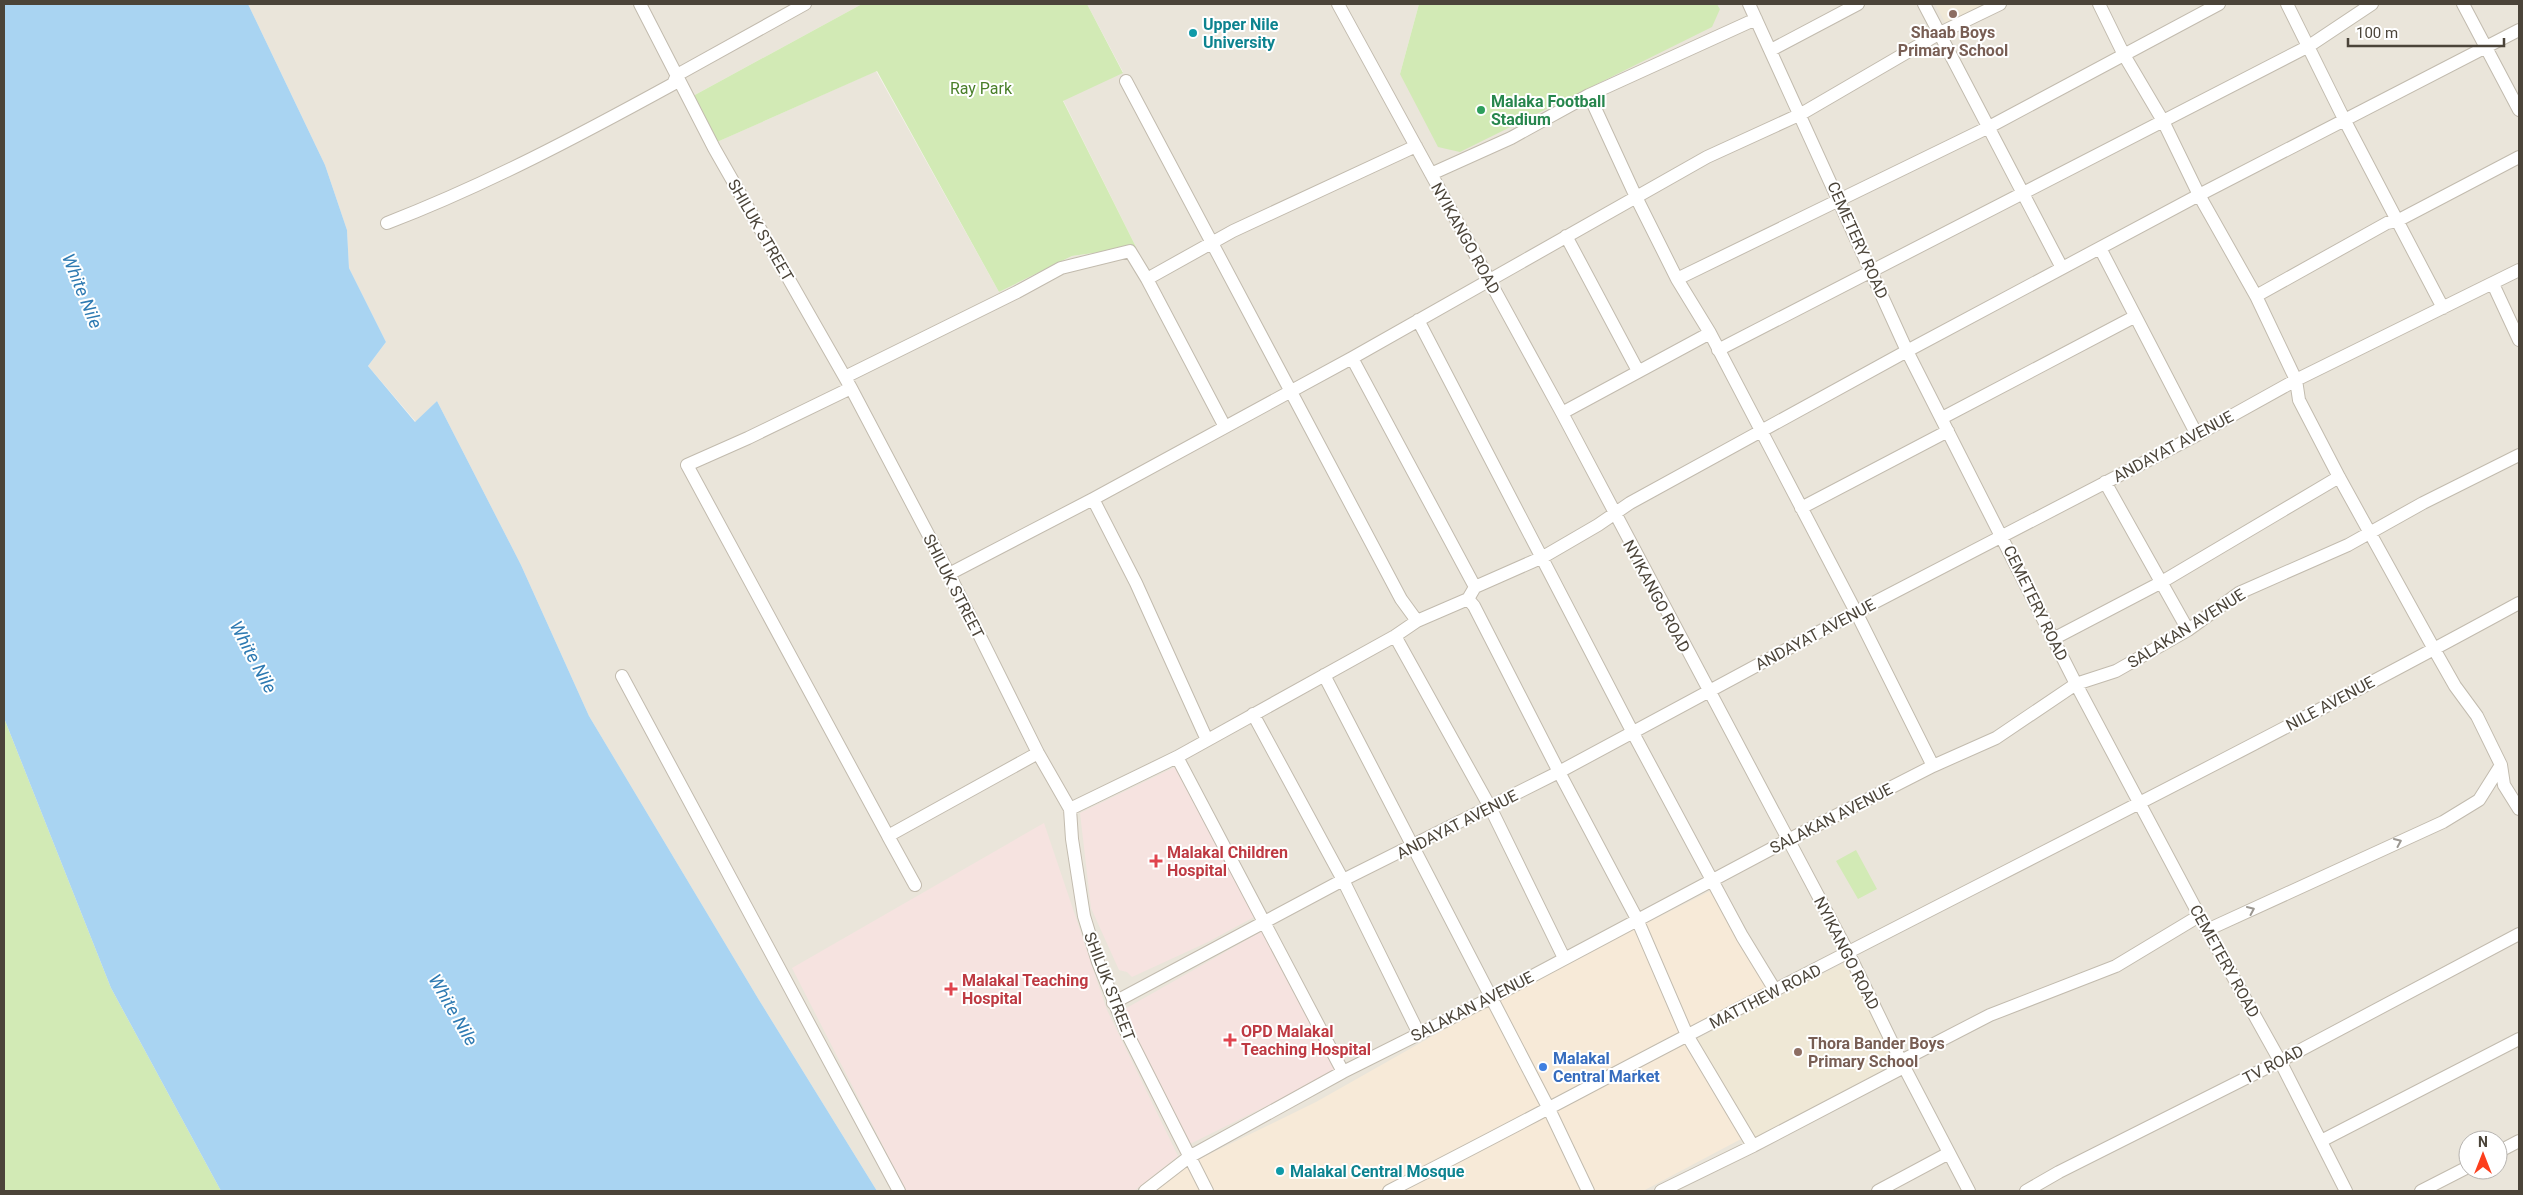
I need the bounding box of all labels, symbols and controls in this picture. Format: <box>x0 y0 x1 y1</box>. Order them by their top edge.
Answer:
marker: Shaab Boys Primary School <box>1947 8 1959 20</box>
place label: Upper Nile University <box>1203 15 1279 52</box>
scale bar <box>2348 15 2504 47</box>
place label: Shaab Boys Primary School <box>1898 23 2008 60</box>
text: 100 m <box>2356 24 2398 42</box>
marker: Upper Nile University <box>1187 27 1199 39</box>
park label: Ray Park <box>950 79 1013 98</box>
place label: Malaka Football Stadium <box>1491 92 1606 129</box>
marker: Malaka Football Stadium <box>1475 104 1487 116</box>
street label: SHILUK STREET <box>724 176 798 285</box>
street label: NYIKANGO ROAD <box>1427 179 1504 297</box>
street label: CEMETERY ROAD <box>1823 179 1892 302</box>
water label: White Nile <box>58 250 107 331</box>
street label: ANDAYAT AVENUE <box>2110 407 2237 486</box>
street label: SHILUK STREET <box>919 531 988 642</box>
street label: NYIKANGO ROAD <box>1619 537 1694 656</box>
street label: CEMETERY ROAD <box>1999 542 2072 664</box>
street label: SALAKAN AVENUE <box>2124 585 2249 672</box>
street label: ANDAYAT AVENUE <box>1752 595 1879 674</box>
water label: White Nile <box>226 617 281 697</box>
street label: NILE AVENUE <box>2283 672 2378 735</box>
street label: SALAKAN AVENUE <box>1767 779 1896 858</box>
street label: ANDAYAT AVENUE <box>1394 786 1521 863</box>
one-way arrow <box>2393 837 2402 848</box>
place label: Malakal Children Hospital <box>1167 843 1288 880</box>
marker: Malakal Children Hospital <box>1149 854 1163 868</box>
street label: NYIKANGO ROAD <box>1810 893 1883 1013</box>
street label: CEMETERY ROAD <box>2186 902 2263 1021</box>
one-way arrow <box>2246 906 2255 917</box>
street label: SHILUK STREET <box>1080 929 1139 1044</box>
street label: MATTHEW ROAD <box>1706 960 1824 1033</box>
street label: SALAKAN AVENUE <box>1408 967 1537 1046</box>
water label: White Nile <box>425 970 482 1049</box>
place label: Malakal Teaching Hospital <box>962 971 1088 1008</box>
marker: Malakal Teaching Hospital <box>944 982 958 996</box>
place label: OPD Malakal Teaching Hospital <box>1241 1022 1371 1059</box>
marker: OPD Malakal Teaching Hospital <box>1223 1033 1237 1047</box>
place label: Thora Bander Boys Primary School <box>1808 1034 1945 1071</box>
street label: TV ROAD <box>2240 1041 2307 1088</box>
marker: Thora Bander Boys Primary School <box>1792 1046 1804 1058</box>
place label: Malakal Central Market <box>1553 1049 1660 1086</box>
marker: Malakal Central Market <box>1537 1061 1549 1073</box>
north arrow <box>2458 1130 2508 1180</box>
text: N <box>2478 1134 2488 1150</box>
place label: Malakal Central Mosque <box>1290 1162 1465 1181</box>
marker: Malakal Central Mosque <box>1274 1165 1286 1177</box>

